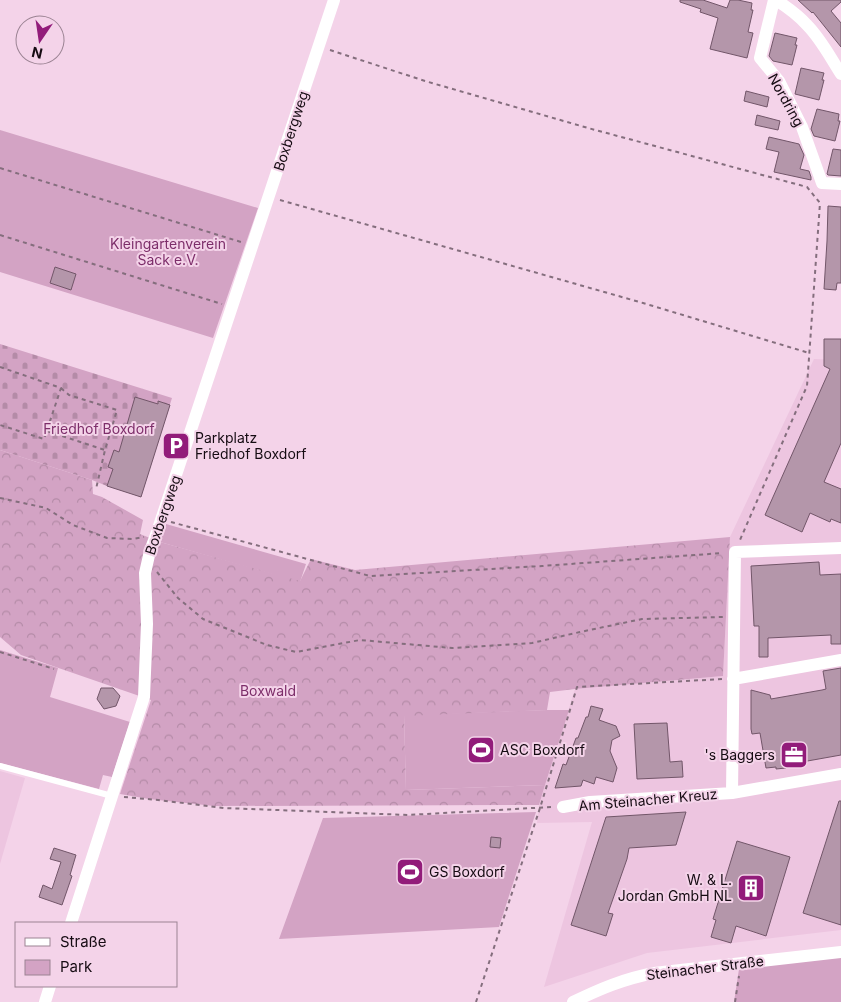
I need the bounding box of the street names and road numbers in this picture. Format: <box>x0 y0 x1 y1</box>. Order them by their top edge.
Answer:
street label: Nordring <box>765 70 808 129</box>
street label: Boxbergweg <box>270 89 311 173</box>
street label: Boxbergweg <box>141 473 184 557</box>
street label: Am Steinacher Kreuz <box>578 785 718 814</box>
street label: Steinacher Straße <box>645 952 765 983</box>

